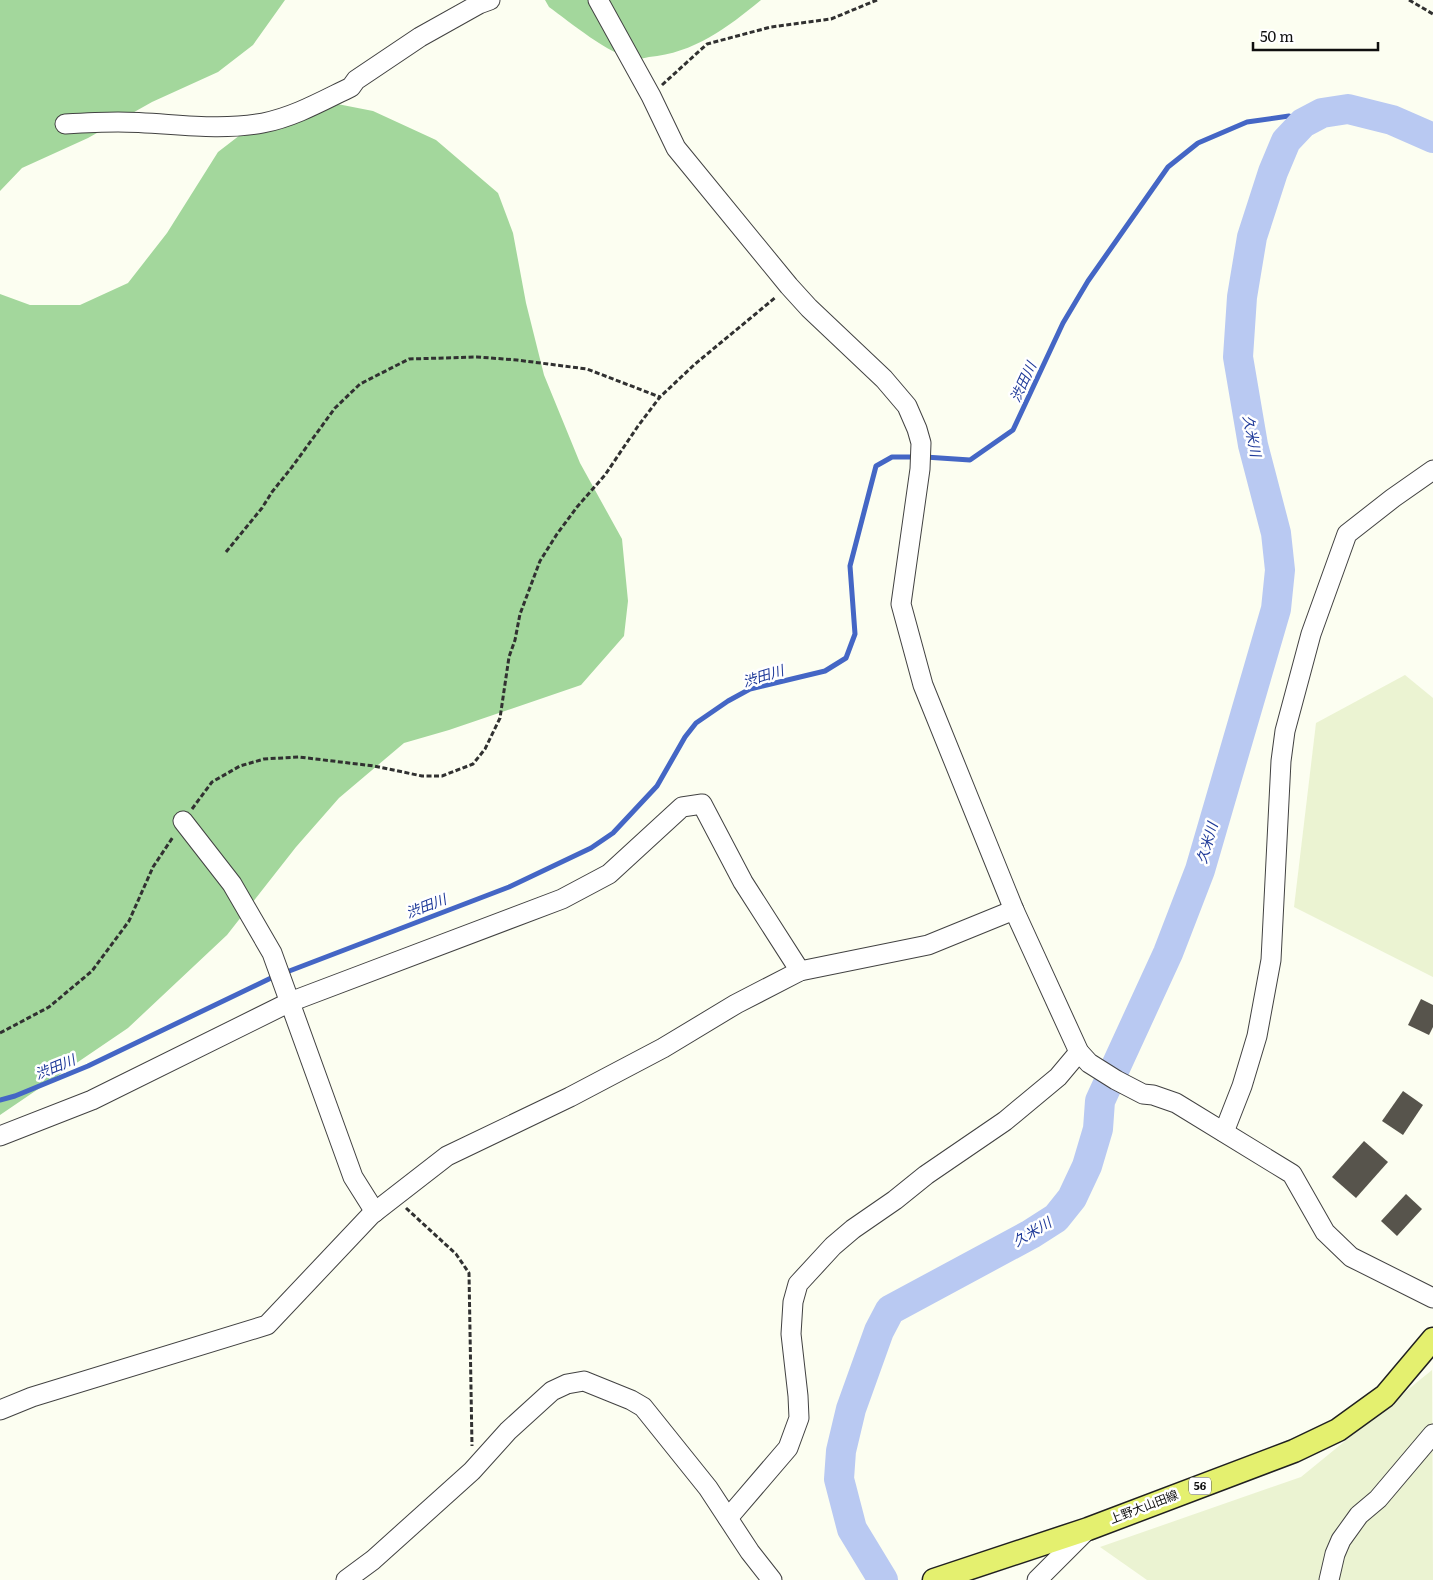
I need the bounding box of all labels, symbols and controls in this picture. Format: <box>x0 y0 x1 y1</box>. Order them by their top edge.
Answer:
scale bar <box>1253 20 1378 52</box>
text: 50 m <box>1260 24 1294 47</box>
water label: 渋田川 <box>1004 357 1041 405</box>
water label: 久米川 <box>1239 413 1267 460</box>
water label: 渋田川 <box>740 659 788 691</box>
water label: 久米川 <box>1191 818 1222 866</box>
water label: 渋田川 <box>402 887 451 922</box>
water label: 渋田川 <box>31 1048 80 1083</box>
water label: 久米川 <box>1008 1211 1056 1251</box>
road number: 56 <box>1189 1478 1211 1494</box>
street label: 上野大山田線 <box>1107 1485 1180 1527</box>

